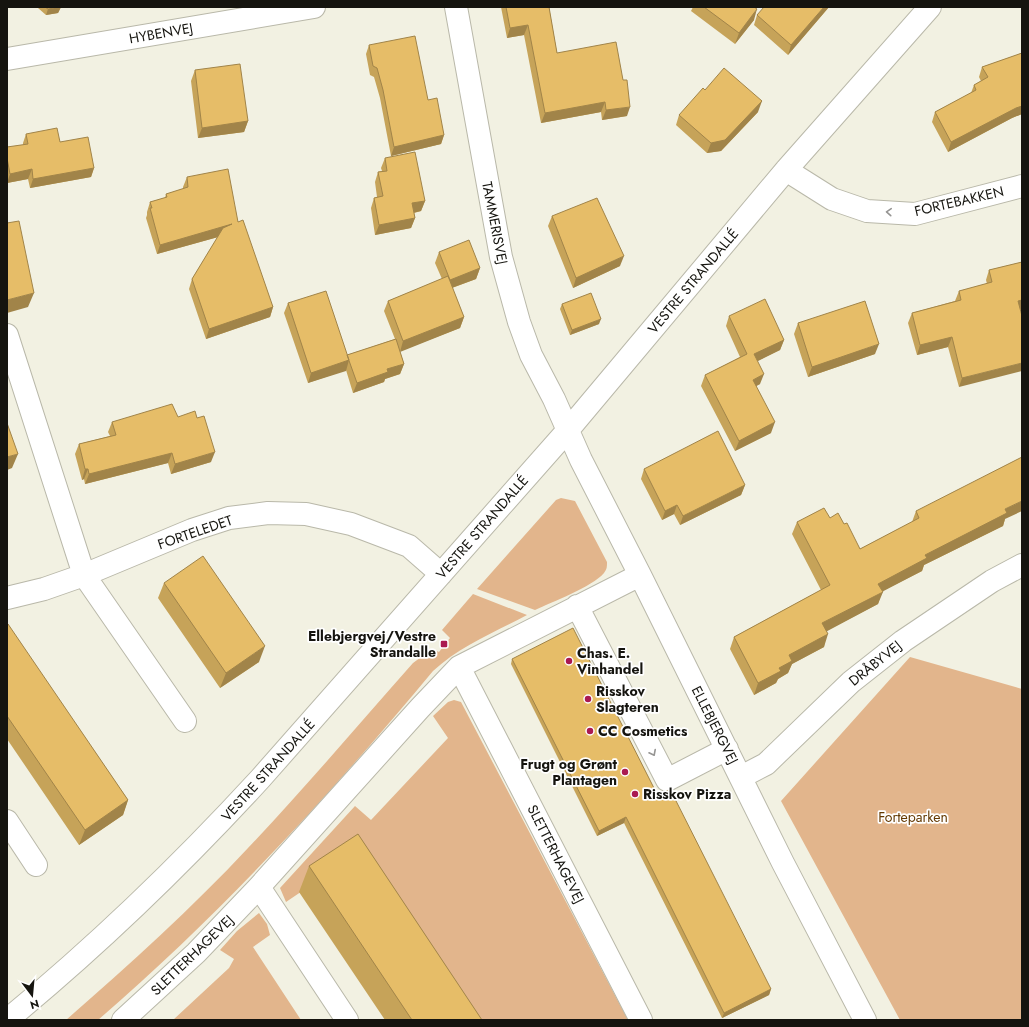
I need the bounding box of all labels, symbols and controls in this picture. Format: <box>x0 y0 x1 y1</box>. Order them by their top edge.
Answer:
street label: HYBENVEJ <box>127 18 195 48</box>
street label: TAMMERISVEJ <box>477 180 513 266</box>
street label: FORTEBAKKEN <box>912 181 1006 221</box>
one-way arrow <box>886 208 892 217</box>
street label: VESTRE STRANDALLÉ <box>643 224 743 338</box>
street label: VESTRE STRANDALLÉ <box>431 471 533 583</box>
street label: FORTELEDET <box>155 510 236 554</box>
place label: Ellebjergvej/Vestre Strandalle <box>308 626 436 662</box>
street label: DRÅBYVEJ <box>844 636 906 690</box>
marker: Ellebjergvej/Vestre Strandalle <box>439 639 449 649</box>
place label: Chas. E. Vinhandel <box>576 643 643 679</box>
marker: Chas. E. Vinhandel <box>564 656 574 666</box>
place label: Risskov Slagteren <box>596 681 659 717</box>
street label: ELLEBJERGVEJ <box>687 682 743 768</box>
marker: Risskov Slagteren <box>583 694 593 704</box>
street label: VESTRE STRANDALLÉ <box>217 714 319 826</box>
place label: CC Cosmetics <box>598 721 688 741</box>
marker: CC Cosmetics <box>585 726 595 736</box>
one-way arrow <box>648 748 655 756</box>
place label: Frugt og Grønt Plantagen <box>520 754 618 790</box>
marker: Frugt og Grønt Plantagen <box>620 767 630 777</box>
place label: Risskov Pizza <box>643 784 731 804</box>
marker: Risskov Pizza <box>630 789 640 799</box>
street label: SLETTERHAGEVEJ <box>522 801 590 907</box>
park label: Forteparken <box>878 807 948 827</box>
street label: SLETTERHAGEVEJ <box>146 910 238 1000</box>
north arrow <box>12 975 52 1015</box>
text: N <box>28 996 41 1014</box>

